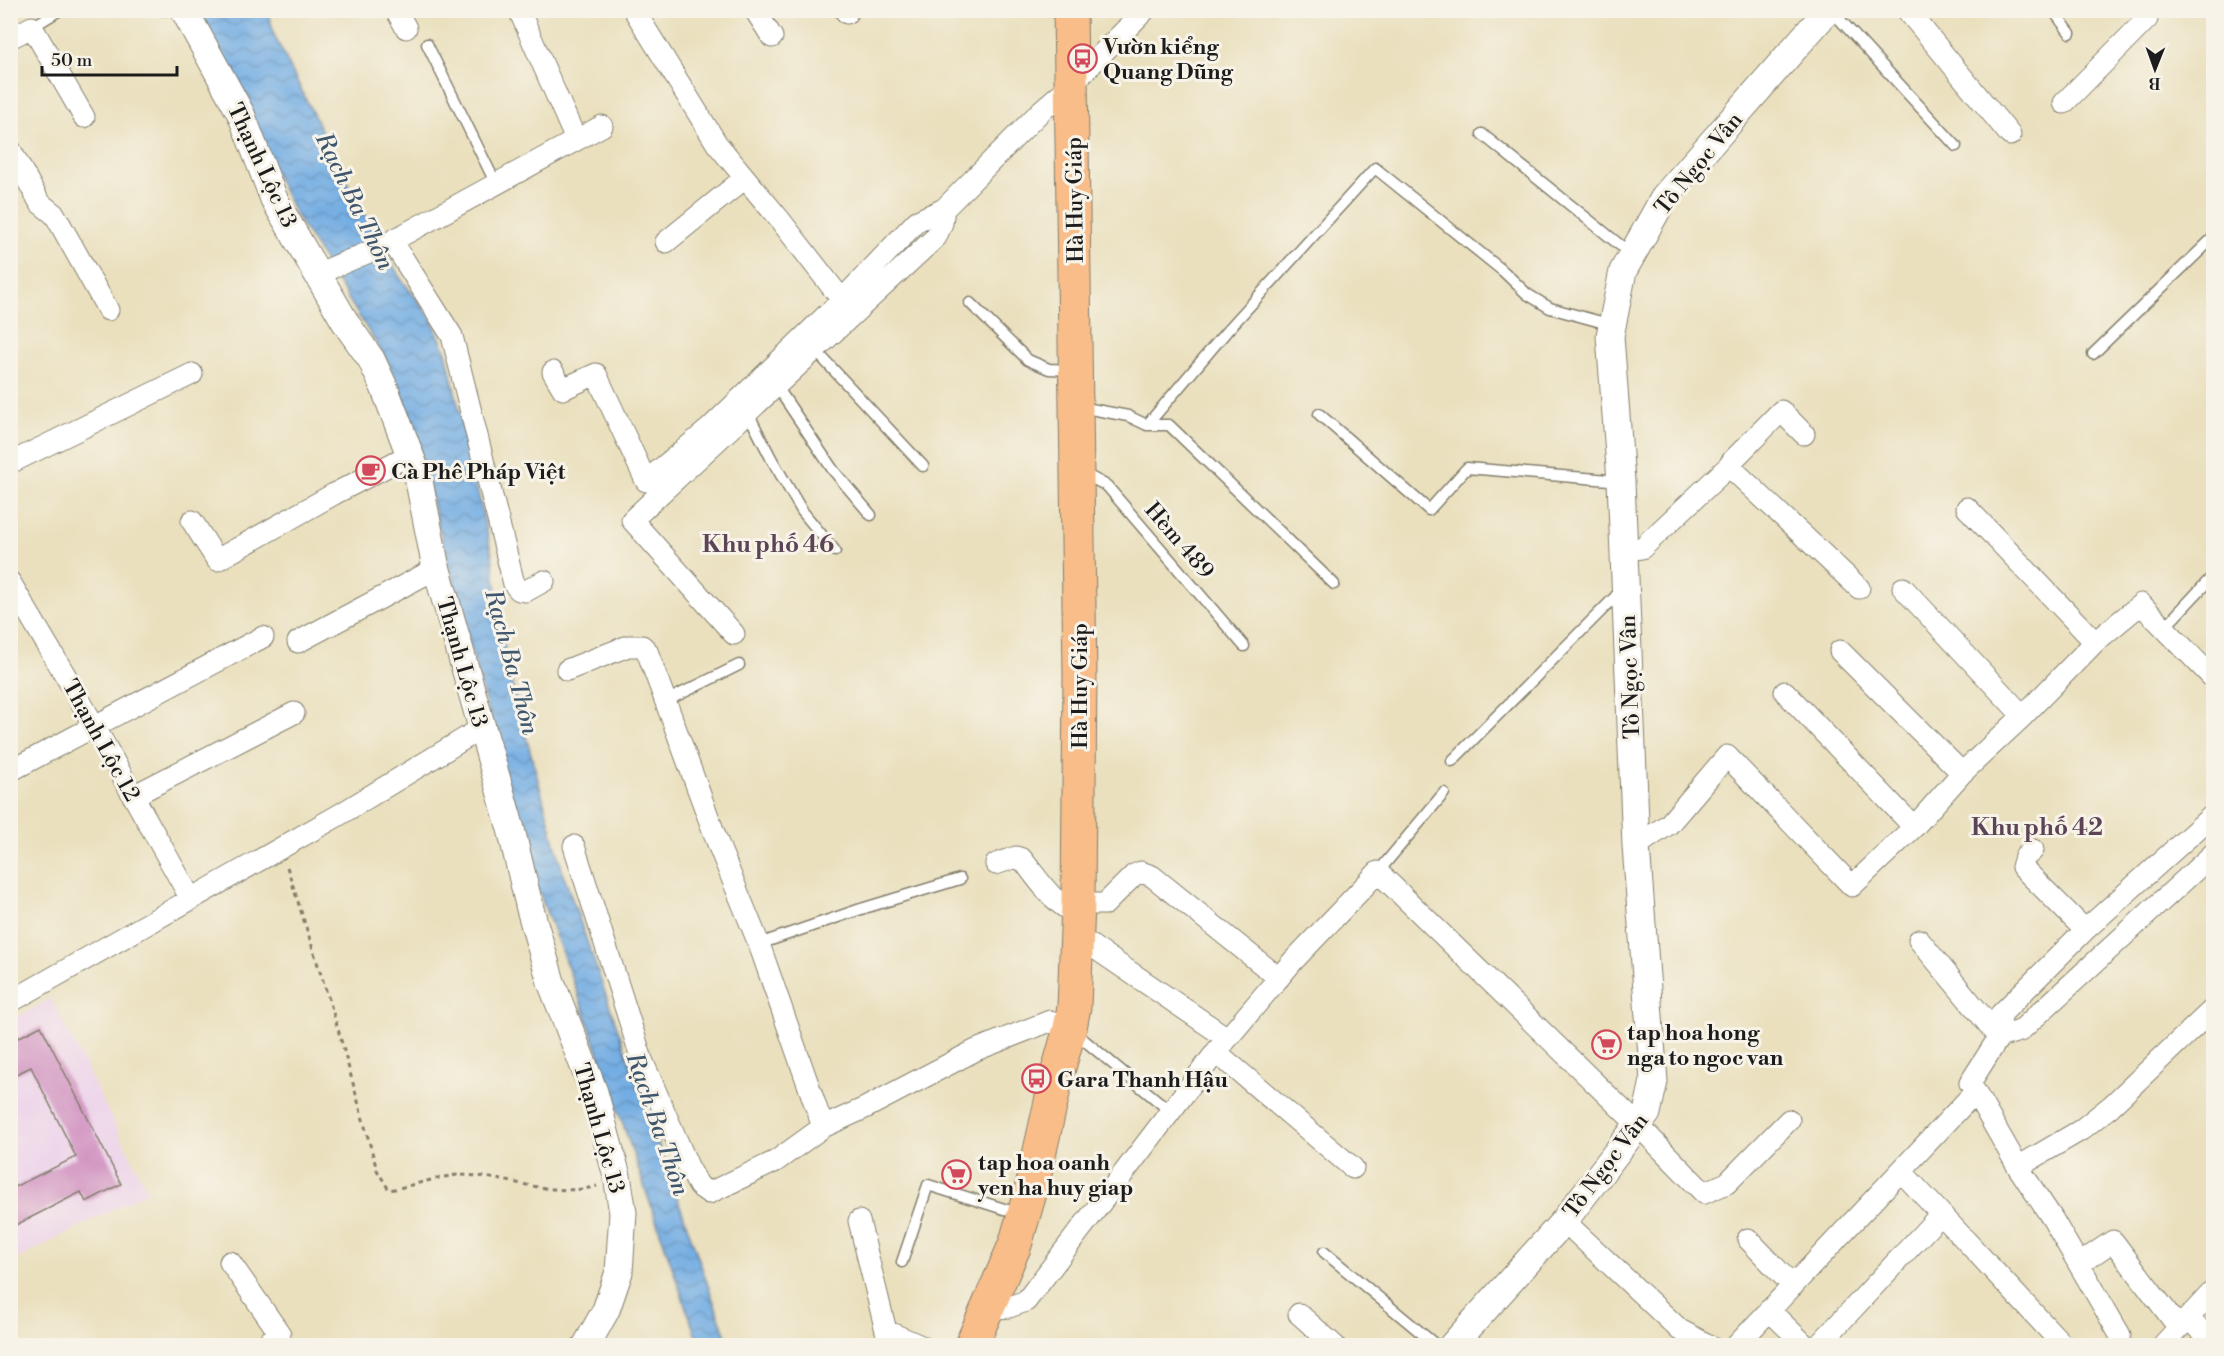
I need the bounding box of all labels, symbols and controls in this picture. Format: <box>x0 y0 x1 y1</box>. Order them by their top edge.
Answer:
place label: Vườn kiểng Quang Dũng <box>1102 34 1234 86</box>
scale bar <box>42 39 177 77</box>
north arrow <box>2125 39 2185 99</box>
bus stop icon: Vườn kiểng Quang Dũng <box>1066 43 1098 75</box>
text: 50 m <box>51 49 93 72</box>
text: B <box>2149 73 2161 93</box>
street label: Thạnh Lộc 13 <box>221 99 302 232</box>
street label: Tô Ngọc Vân <box>1650 107 1749 221</box>
water label: Rạch Ba Thôn <box>308 127 401 276</box>
street label: Hà Huy Giáp <box>1061 137 1090 263</box>
cafe icon: Cà Phê Pháp Việt <box>354 455 386 487</box>
place label: Cà Phê Pháp Việt <box>391 459 566 486</box>
street label: Hèm 489 <box>1138 497 1219 585</box>
district label: Khu phố 46 <box>702 530 834 560</box>
water label: Rạch Ba Thôn <box>477 585 545 739</box>
street label: Thạnh Lộc 13 <box>430 594 493 731</box>
street label: Tô Ngọc Vân <box>1615 614 1646 740</box>
street label: Hà Huy Giáp <box>1067 623 1094 749</box>
street label: Thạnh Lộc 12 <box>56 675 145 806</box>
district label: Khu phố 42 <box>1971 813 2103 843</box>
place label: tap hoa hong nga to ngoc van <box>1627 1020 1784 1072</box>
supermarket icon: tap hoa hong nga to ngoc van <box>1590 1029 1622 1061</box>
water label: Rạch Ba Thôn <box>618 1048 696 1200</box>
street label: Thạnh Lộc 13 <box>567 1060 630 1197</box>
bus stop icon: Gara Thanh Hậu <box>1020 1063 1052 1095</box>
place label: Gara Thanh Hậu <box>1057 1067 1228 1094</box>
street label: Tô Ngọc Vân <box>1558 1108 1654 1224</box>
place label: tap hoa oanh yen ha huy giap <box>977 1150 1133 1202</box>
supermarket icon: tap hoa oanh yen ha huy giap <box>941 1159 973 1191</box>

